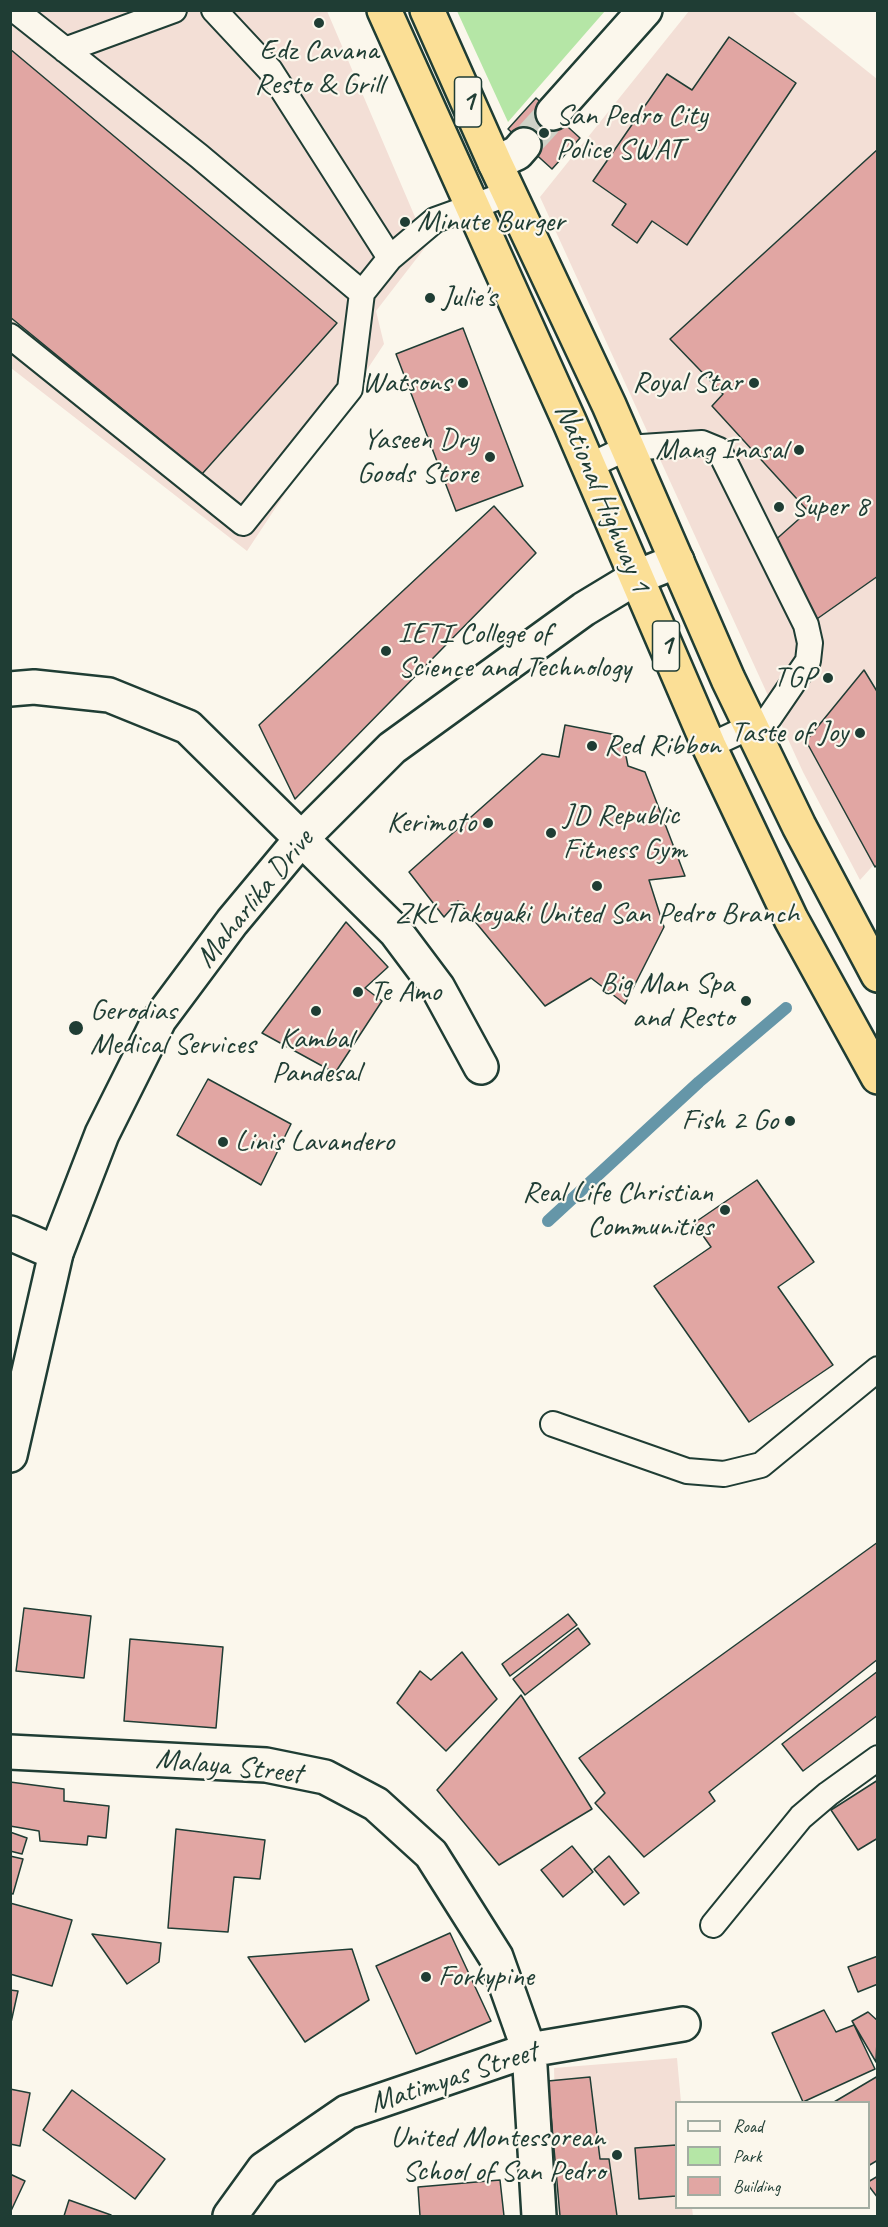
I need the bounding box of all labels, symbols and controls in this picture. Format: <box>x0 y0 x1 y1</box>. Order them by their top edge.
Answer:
marker: Edz Cavana Resto & Grill <box>312 16 326 30</box>
place label: Edz Cavana Resto & Grill <box>254 33 384 104</box>
road number: 1 <box>454 77 482 127</box>
place label: San Pedro City Police SWAT <box>556 98 708 168</box>
marker: San Pedro City Police SWAT <box>537 126 551 140</box>
place label: Minute Burger <box>417 204 565 240</box>
marker: Minute Burger <box>398 215 412 229</box>
place label: Julie's <box>442 280 496 316</box>
marker: Julie's <box>423 291 437 305</box>
place label: Watsons <box>362 365 451 401</box>
place label: Royal Star <box>632 365 742 401</box>
marker: Watsons <box>456 376 470 390</box>
marker: Royal Star <box>747 376 761 390</box>
street label: National Highway 1 <box>546 398 658 598</box>
place label: Yaseen Dry Goods Store <box>357 422 478 492</box>
place label: Mang Inasal <box>655 432 787 468</box>
marker: Mang Inasal <box>792 443 806 457</box>
marker: Yaseen Dry Goods Store <box>483 450 497 464</box>
place label: Super 8 <box>791 489 869 525</box>
marker: Super 8 <box>772 500 786 514</box>
place label: IETI College of Science and Technology <box>398 616 631 686</box>
road number: 1 <box>652 621 680 671</box>
marker: IETI College of Science and Technology <box>379 644 393 658</box>
place label: TGP <box>773 660 816 696</box>
marker: TGP <box>821 671 835 685</box>
place label: Taste of Joy <box>731 715 848 751</box>
marker: Taste of Joy <box>853 726 867 740</box>
place label: Red Ribbon <box>604 728 721 764</box>
marker: Red Ribbon <box>585 739 599 753</box>
place label: JD Republic Fitness Gym <box>563 798 687 868</box>
place label: Kerimoto <box>387 805 476 841</box>
marker: Kerimoto <box>481 816 495 830</box>
street label: Maharlika Drive <box>188 823 322 975</box>
marker: JD Republic Fitness Gym <box>544 826 558 840</box>
marker: ZKL Takoyaki United San Pedro Branch <box>590 879 604 893</box>
place label: ZKL Takoyaki United San Pedro Branch <box>395 896 799 932</box>
place label: Big Man Spa and Resto <box>600 966 734 1036</box>
place label: Te Amo <box>370 974 441 1010</box>
marker: Te Amo <box>351 985 365 999</box>
place label: Gerodias Medical Services <box>90 993 255 1064</box>
marker: Big Man Spa and Resto <box>739 994 753 1008</box>
marker: Kambal Pandesal <box>309 1004 323 1018</box>
marker: Gerodias Medical Services <box>67 1019 85 1037</box>
place label: Kambal Pandesal <box>272 1021 360 1092</box>
place label: Fish 2 Go <box>681 1103 778 1139</box>
marker: Fish 2 Go <box>783 1114 797 1128</box>
place label: Linis Lavandero <box>235 1124 394 1160</box>
marker: Linis Lavandero <box>216 1135 230 1149</box>
place label: Real Life Christian Communities <box>522 1175 713 1246</box>
marker: Real Life Christian Communities <box>718 1203 732 1217</box>
street label: Malaya Street <box>154 1741 304 1793</box>
place label: Forkypine <box>438 1959 534 1995</box>
marker: Forkypine <box>419 1970 433 1984</box>
street label: Matimyas Street <box>366 2034 542 2122</box>
legend <box>675 2101 870 2209</box>
text: Road <box>733 2115 763 2137</box>
place label: United Montessorean School of San Pedro <box>390 2120 605 2190</box>
text: Park <box>733 2145 762 2167</box>
marker: United Montessorean School of San Pedro <box>610 2148 624 2162</box>
text: Building <box>733 2175 780 2197</box>

